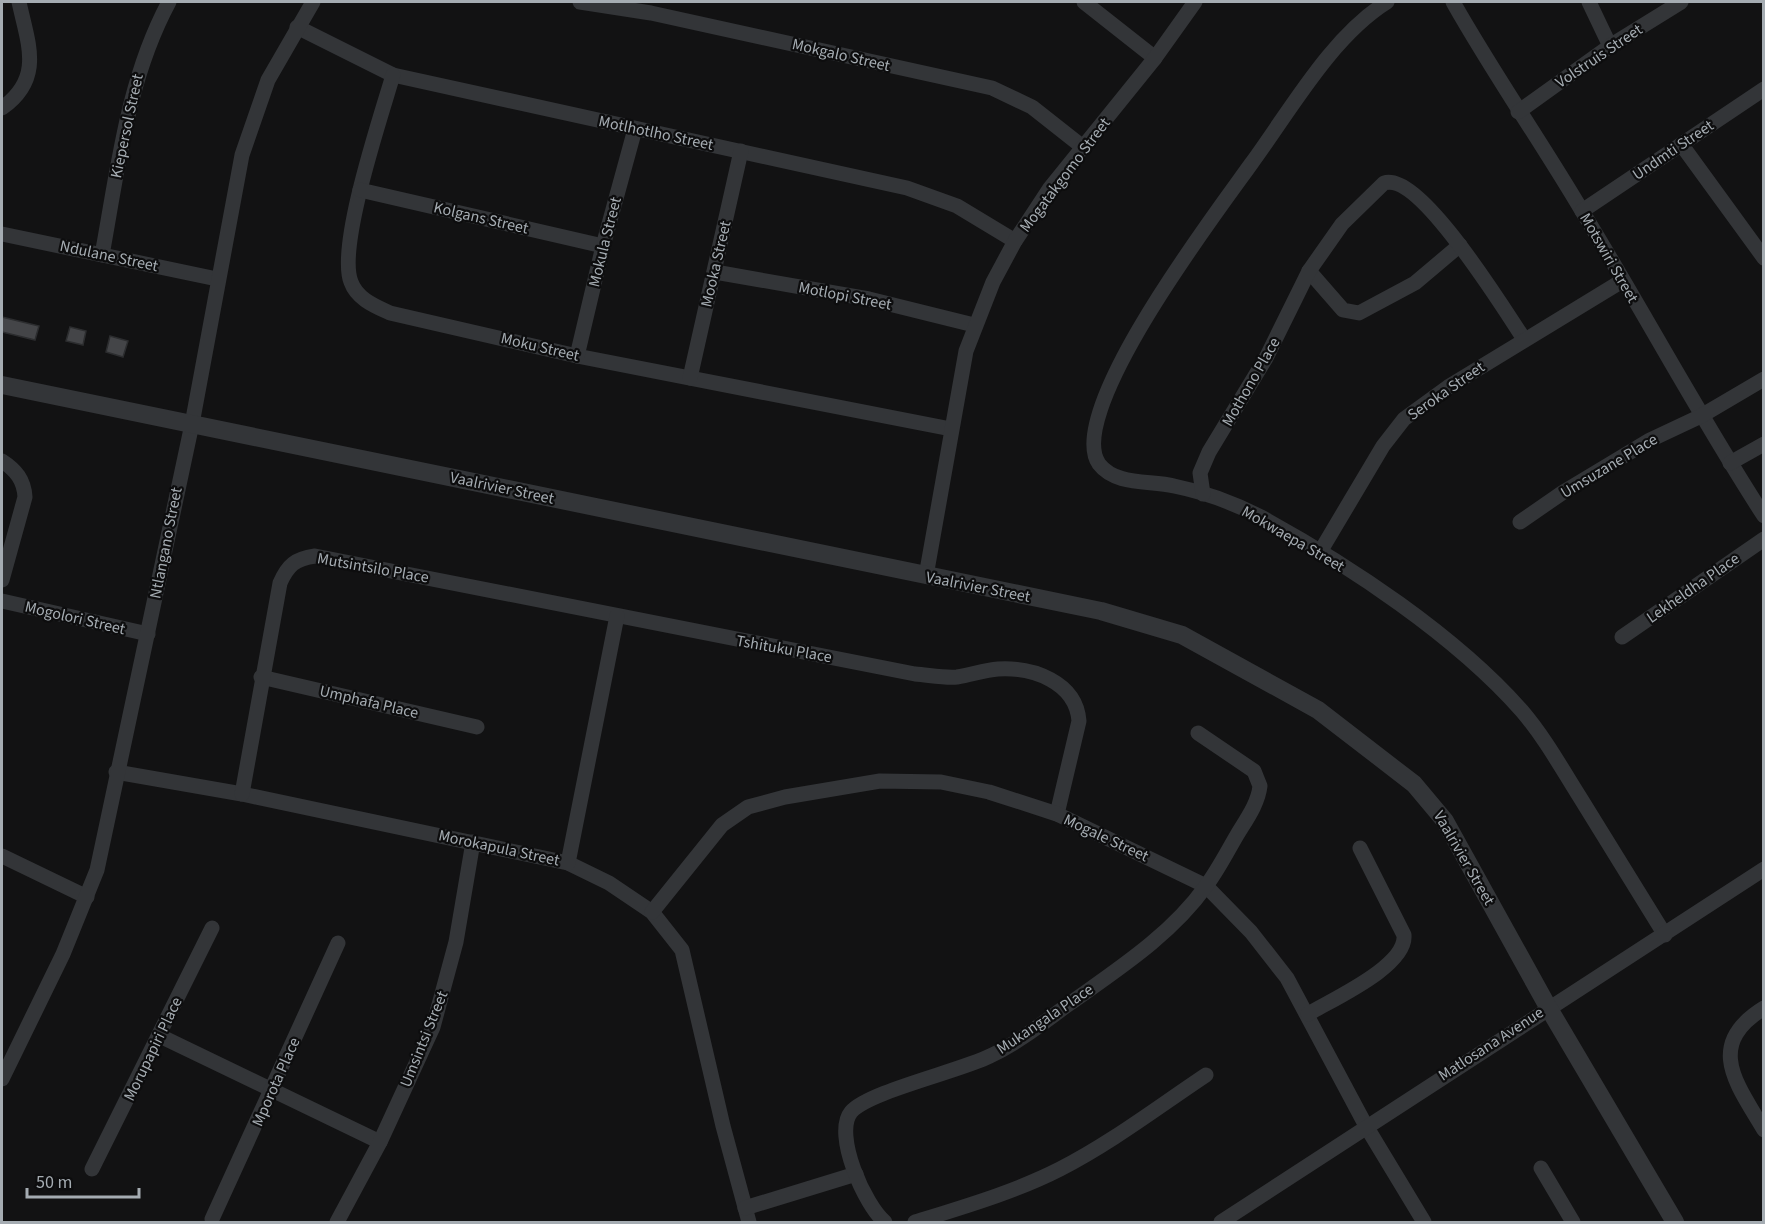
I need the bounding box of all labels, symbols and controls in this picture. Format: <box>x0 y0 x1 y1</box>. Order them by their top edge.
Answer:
street label: Volstruis Street <box>1551 18 1647 93</box>
street label: Mokgalo Street <box>790 33 893 77</box>
street label: Kiepersol Street <box>105 71 149 180</box>
street label: Motlhotlho Street <box>597 110 716 156</box>
street label: Mogatakgomo Street <box>1015 113 1116 237</box>
street label: Undmti Street <box>1628 114 1719 185</box>
street label: Mokula Street <box>583 194 627 289</box>
street label: Kolgans Street <box>432 196 531 240</box>
street label: Motswiri Street <box>1574 209 1644 307</box>
street label: Mooka Street <box>695 218 737 309</box>
street label: Ndulane Street <box>58 235 161 277</box>
street label: Motlopi Street <box>797 276 894 316</box>
street label: Moku Street <box>499 327 582 367</box>
street label: Mothono Place <box>1217 333 1285 431</box>
street label: Seroka Street <box>1403 356 1490 426</box>
street label: Umsuzane Place <box>1556 428 1662 504</box>
street label: Vaalrivier Street <box>448 466 557 510</box>
street label: Ntlangano Street <box>144 485 188 601</box>
street label: Mokwaepa Street <box>1237 501 1349 578</box>
street label: Mutsintsilo Place <box>315 547 431 589</box>
street label: Lekheldha Place <box>1642 548 1744 628</box>
street label: Vaalrivier Street <box>924 566 1033 608</box>
street label: Mogolori Street <box>23 596 128 640</box>
street label: Tshituku Place <box>734 630 834 668</box>
street label: Umphafa Place <box>317 680 421 724</box>
street label: Vaalrivier Street <box>1428 807 1500 910</box>
street label: Mogale Street <box>1060 809 1153 868</box>
street label: Morokapula Street <box>436 824 562 872</box>
street label: Mukangala Place <box>992 978 1098 1059</box>
street label: Umsintsi Street <box>395 987 454 1090</box>
street label: Morupapiri Place <box>118 993 188 1105</box>
street label: Matlosana Avenue <box>1434 1002 1548 1086</box>
street label: Mporota Place <box>247 1034 305 1130</box>
scale bar <box>27 1161 140 1199</box>
text: 50 m <box>36 1170 72 1195</box>

